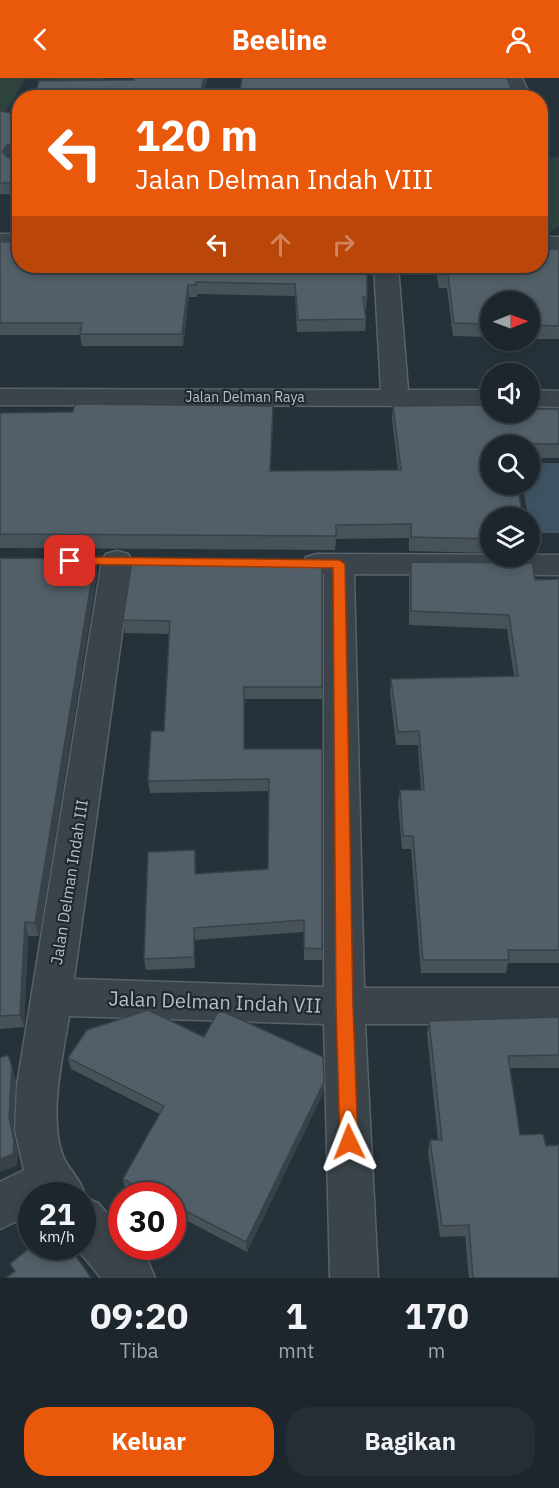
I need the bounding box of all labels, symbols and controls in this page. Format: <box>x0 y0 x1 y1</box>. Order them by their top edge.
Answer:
text: Beeline <box>232 22 327 57</box>
icon: back <box>24 23 57 56</box>
icon: person <box>502 23 535 56</box>
text: 120 m <box>135 108 258 163</box>
icon: left <box>36 114 114 192</box>
text: Jalan Delman Indah VIII <box>135 161 433 196</box>
icon: left <box>201 228 234 261</box>
icon: ahead <box>264 228 297 261</box>
icon: right <box>327 228 360 261</box>
north arrow <box>480 291 540 351</box>
map controls <box>480 291 540 567</box>
button: sound <box>480 363 540 423</box>
street label: Jalan Delman Raya <box>185 388 305 406</box>
button: search <box>480 435 540 495</box>
button: layers <box>480 507 540 567</box>
pin <box>44 535 95 586</box>
icon: arrive <box>53 544 86 577</box>
street label: Jalan Delman Indah III <box>46 798 92 966</box>
street label: Jalan Delman Indah VII <box>108 984 322 1019</box>
position arrow <box>317 1110 381 1174</box>
speed limit sign: 30 <box>108 1182 186 1260</box>
text: 21 <box>39 1194 75 1233</box>
text: km/h <box>39 1227 75 1246</box>
text: 09:20 <box>90 1292 188 1339</box>
text: 1 <box>285 1292 307 1339</box>
text: 170 <box>404 1292 469 1339</box>
text: Tiba <box>120 1337 159 1364</box>
text: mnt <box>278 1337 314 1364</box>
text: m <box>428 1337 445 1364</box>
button: Keluar <box>24 1407 274 1476</box>
button: Bagikan <box>286 1407 535 1476</box>

